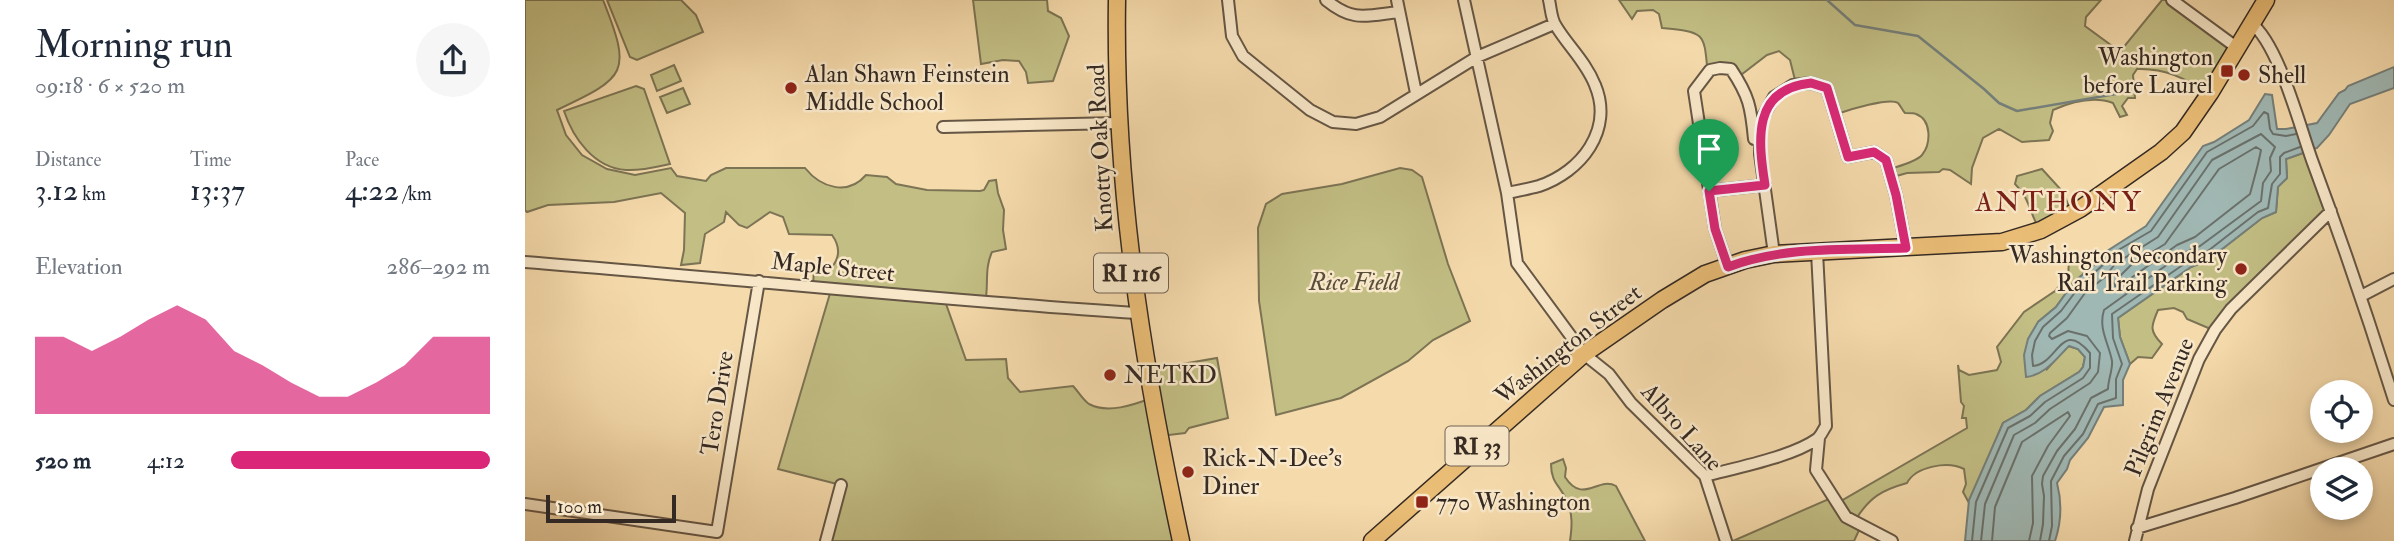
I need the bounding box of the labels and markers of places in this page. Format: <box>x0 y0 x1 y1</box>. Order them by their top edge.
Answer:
place label: Washington before Laurel <box>2083 42 2213 101</box>
place label: Alan Shawn Feinstein Middle School <box>804 59 1010 118</box>
place label: Shell <box>2258 60 2306 91</box>
marker: Washington before Laurel <box>2219 63 2235 79</box>
marker: Shell <box>2236 67 2252 83</box>
marker: Alan Shawn Feinstein Middle School <box>783 80 799 96</box>
pin <box>1679 119 1739 191</box>
place label: Washington Secondary Rail Trail Parking <box>2008 240 2228 299</box>
marker: Washington Secondary Rail Trail Parking <box>2233 261 2249 277</box>
place label: NETKD <box>1124 360 1217 391</box>
marker: NETKD <box>1102 367 1118 383</box>
place label: Rick-N-Dee's Diner <box>1202 443 1342 502</box>
marker: Rick-N-Dee's Diner <box>1180 464 1196 480</box>
place label: 770 Washington <box>1436 487 1590 518</box>
marker: 770 Washington <box>1414 494 1430 510</box>

